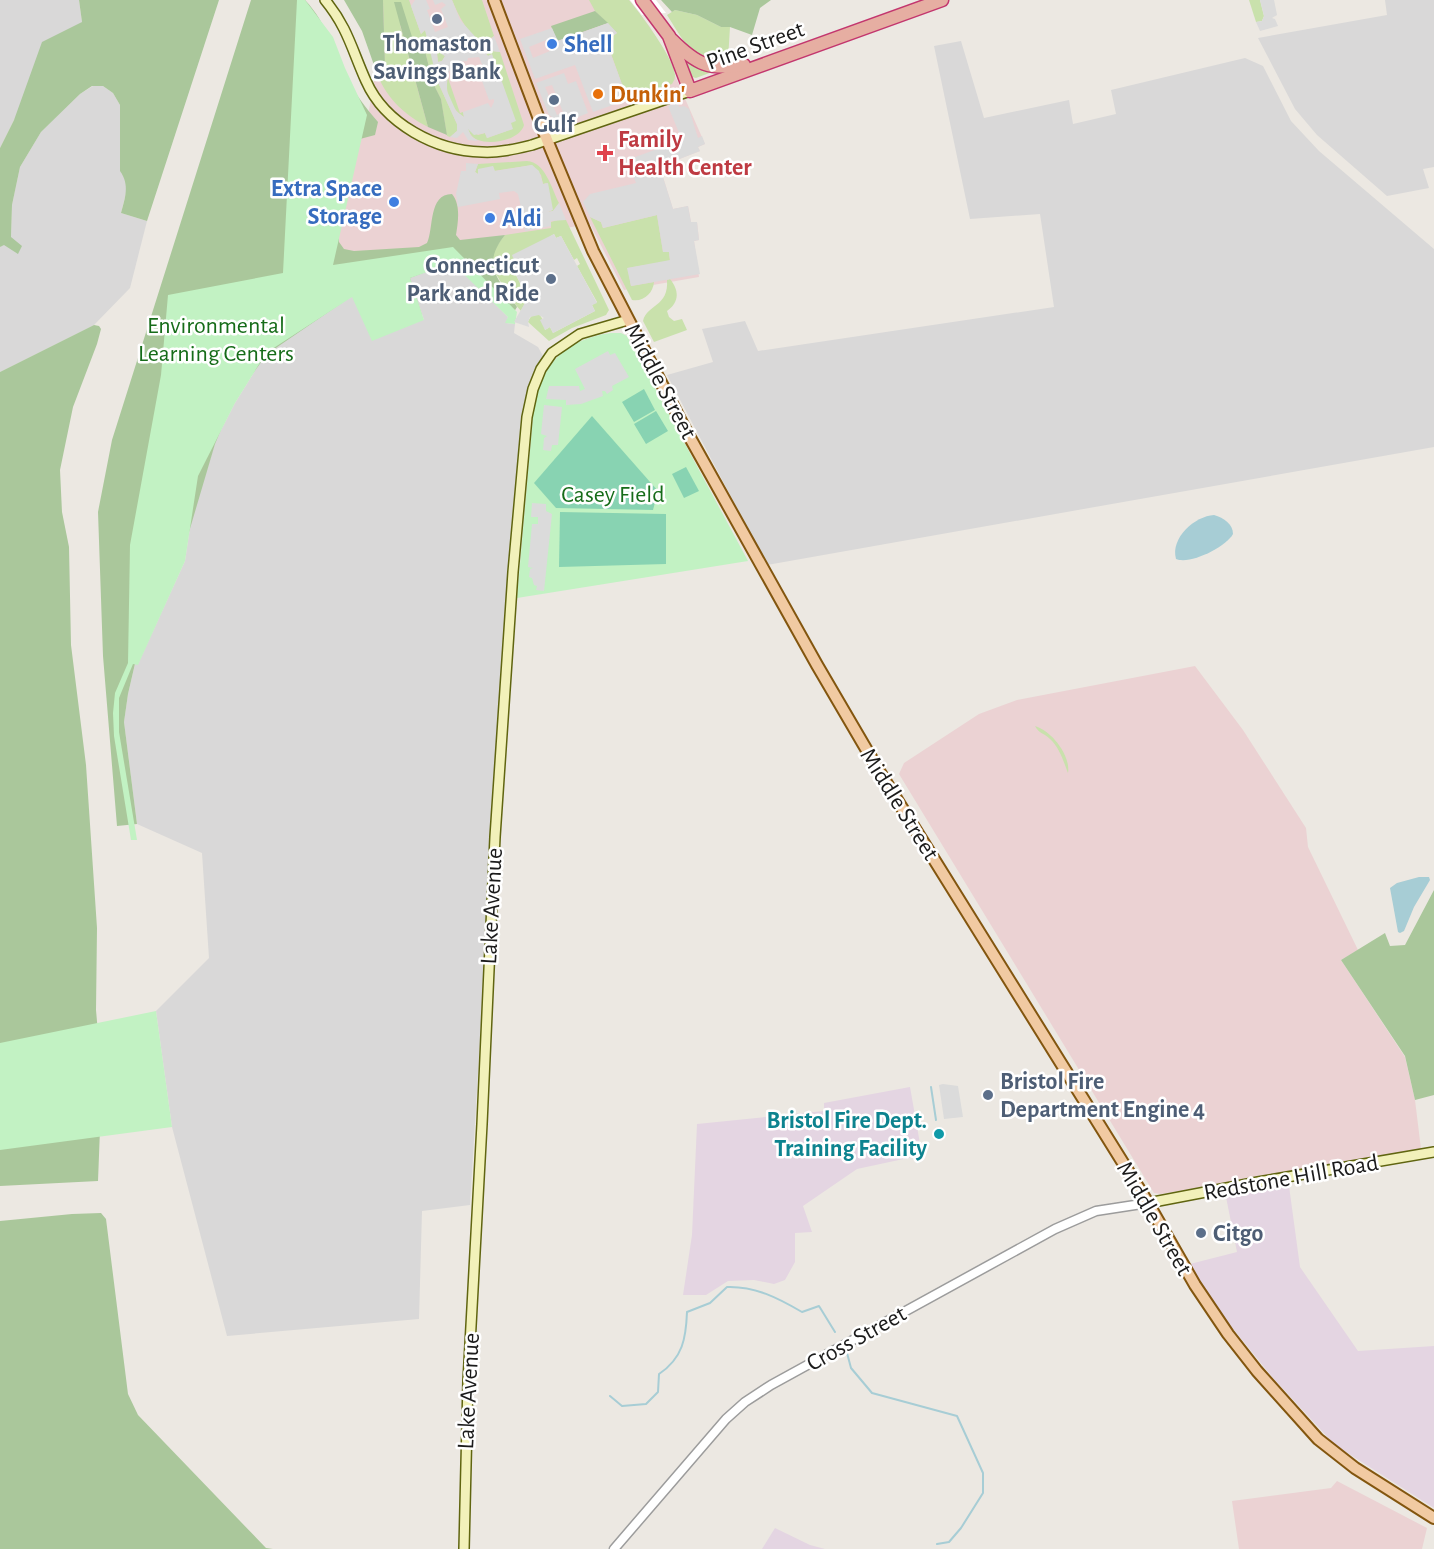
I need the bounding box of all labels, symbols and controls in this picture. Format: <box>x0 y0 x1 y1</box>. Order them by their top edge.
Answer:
marker: Thomaston Savings Bank <box>430 12 444 26</box>
street label: Pine Street <box>703 17 808 75</box>
place label: Thomaston Savings Bank <box>373 32 501 84</box>
place label: Shell <box>564 33 612 57</box>
marker: Shell <box>545 37 559 51</box>
place label: Dunkin' <box>610 83 685 107</box>
marker: Dunkin' <box>591 87 605 101</box>
marker: Gulf <box>547 93 561 107</box>
place label: Gulf <box>534 113 576 137</box>
place label: Family Health Center <box>618 128 752 180</box>
marker: Family Health Center <box>596 144 614 162</box>
place label: Extra Space Storage <box>271 177 382 229</box>
marker: Extra Space Storage <box>387 195 401 209</box>
place label: Aldi <box>502 207 542 231</box>
marker: Aldi <box>483 211 497 225</box>
place label: Connecticut Park and Ride <box>407 254 539 306</box>
marker: Connecticut Park and Ride <box>544 272 558 286</box>
park label: Environmental Learning Centers <box>138 314 294 366</box>
street label: Middle Street <box>620 320 701 443</box>
park label: Casey Field <box>561 483 665 507</box>
street label: Middle Street <box>855 744 943 865</box>
street label: Lake Avenue <box>477 847 507 965</box>
place label: Bristol Fire Department Engine 4 <box>1000 1070 1205 1122</box>
marker: Bristol Fire Department Engine 4 <box>981 1088 995 1102</box>
place label: Bristol Fire Dept. Training Facility <box>767 1109 927 1161</box>
marker: Bristol Fire Dept. Training Facility <box>932 1127 946 1141</box>
street label: Redstone Hill Road <box>1202 1151 1380 1205</box>
street label: Middle Street <box>1112 1157 1196 1280</box>
place label: Citgo <box>1213 1222 1263 1246</box>
marker: Citgo <box>1194 1226 1208 1240</box>
street label: Cross Street <box>803 1302 911 1376</box>
street label: Lake Avenue <box>454 1332 484 1450</box>

